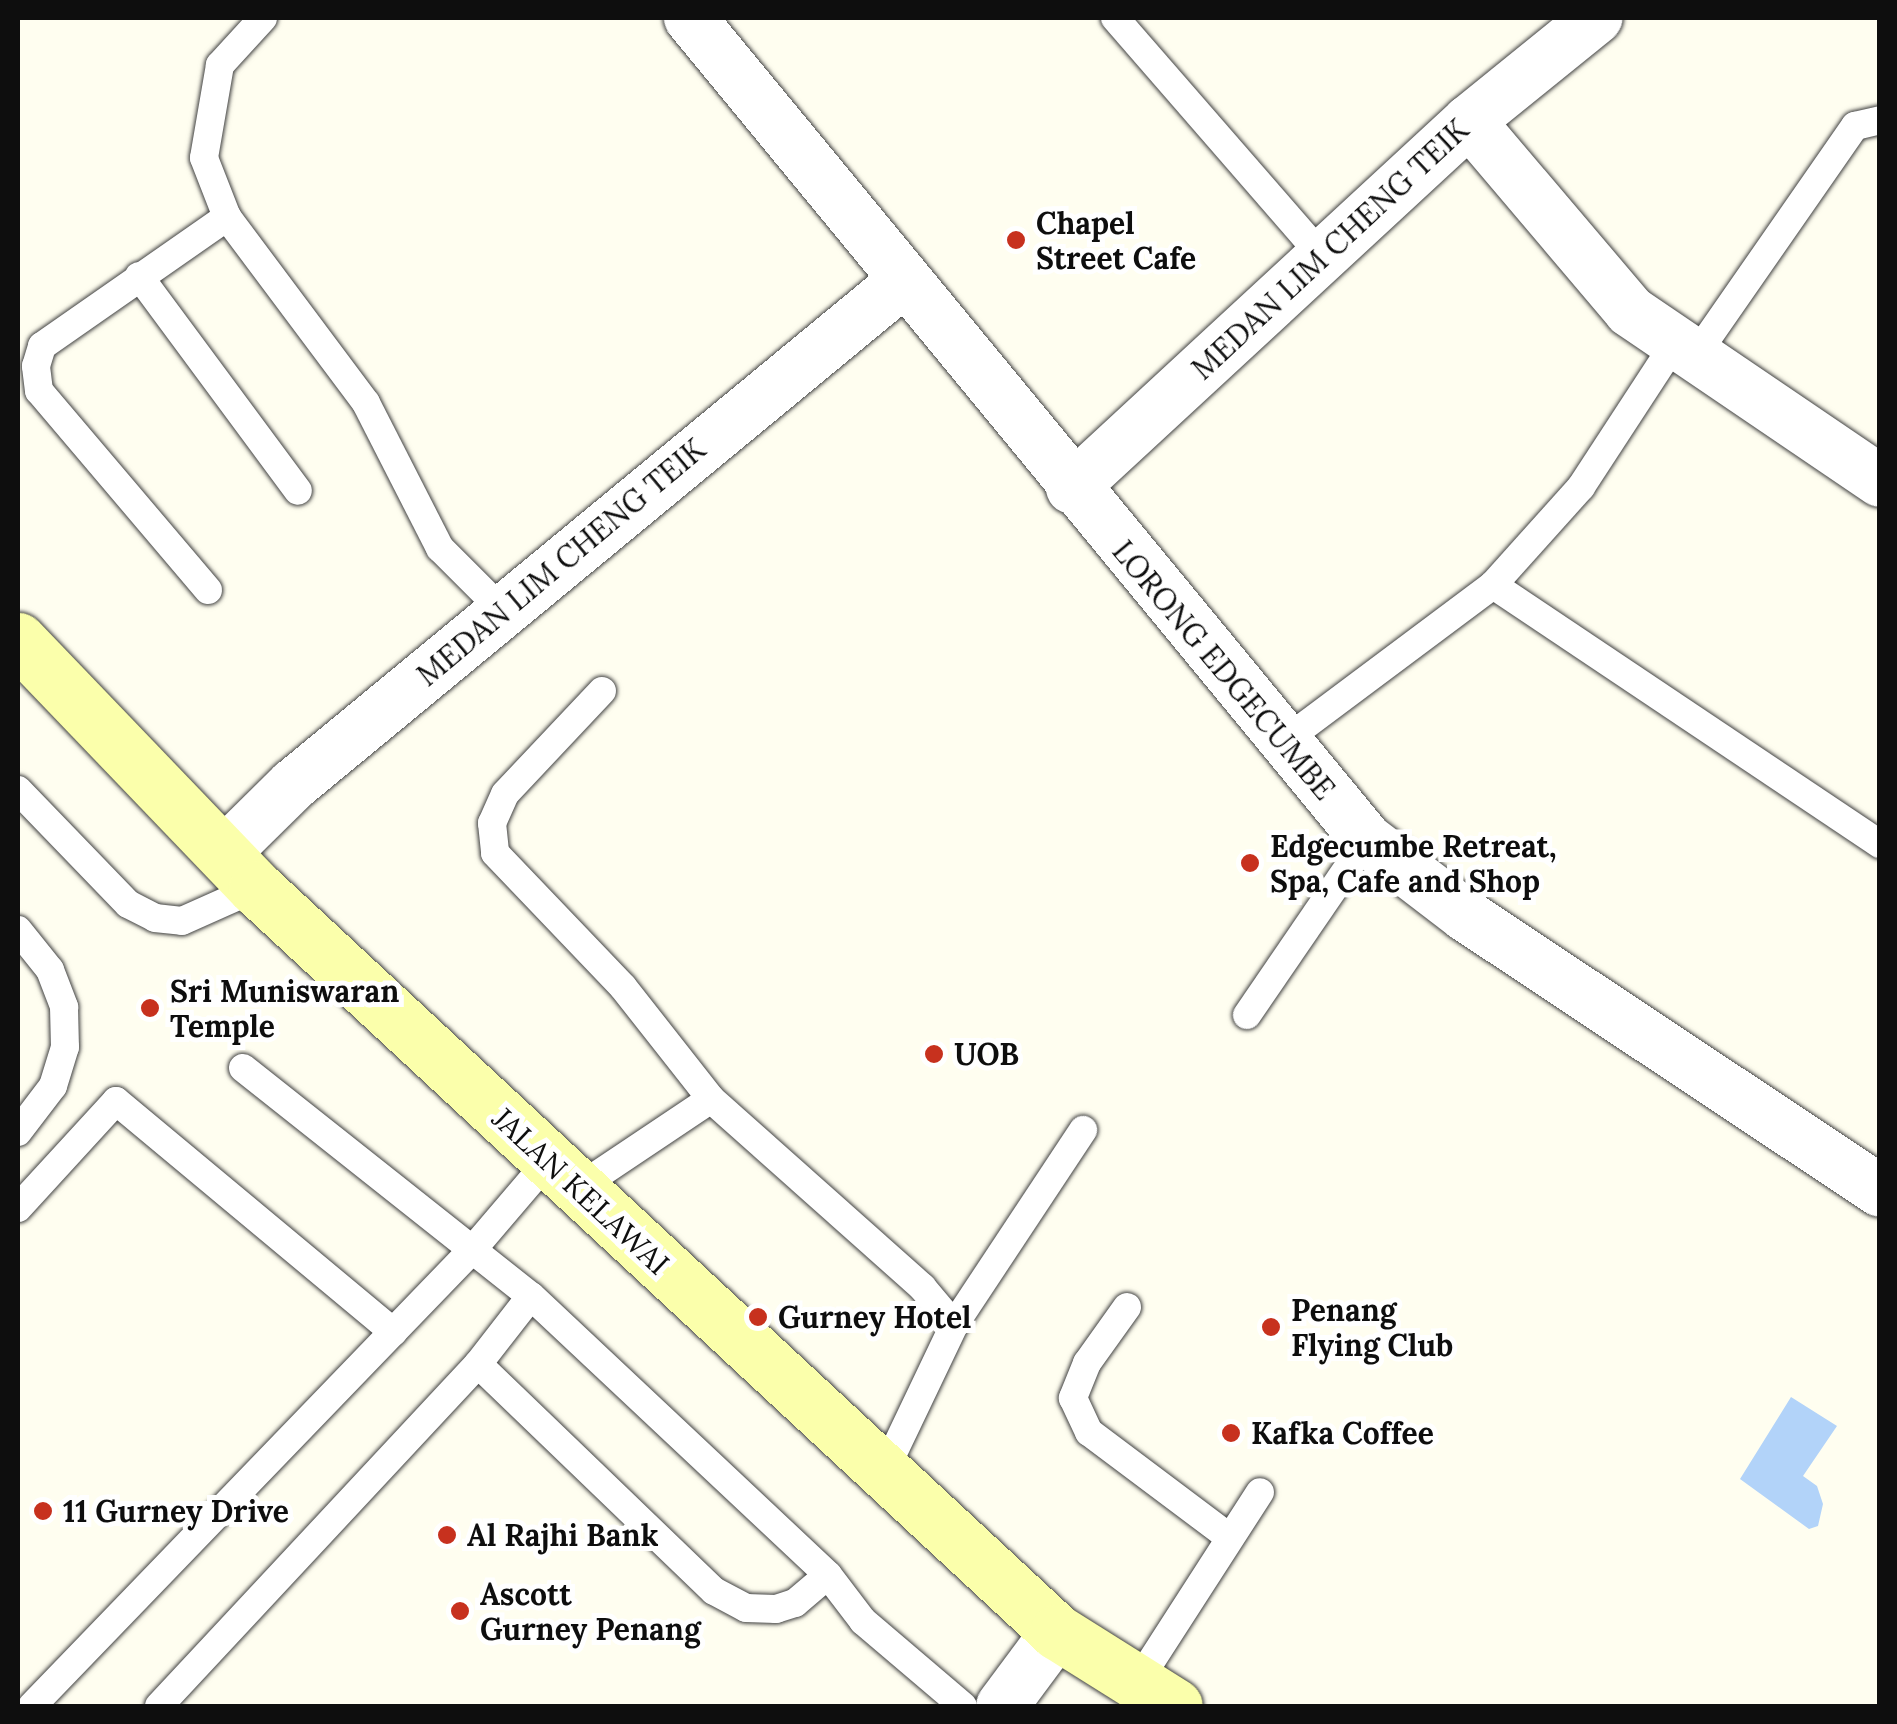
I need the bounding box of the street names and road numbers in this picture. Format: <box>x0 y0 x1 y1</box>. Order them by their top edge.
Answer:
street label: MEDAN LIM CHENG TEIK <box>1184 111 1476 387</box>
street label: MEDAN LIM CHENG TEIK <box>410 431 712 693</box>
street label: LORONG EDGECUMBE <box>1105 533 1343 807</box>
street label: JALAN KELAWAI <box>485 1100 677 1282</box>

